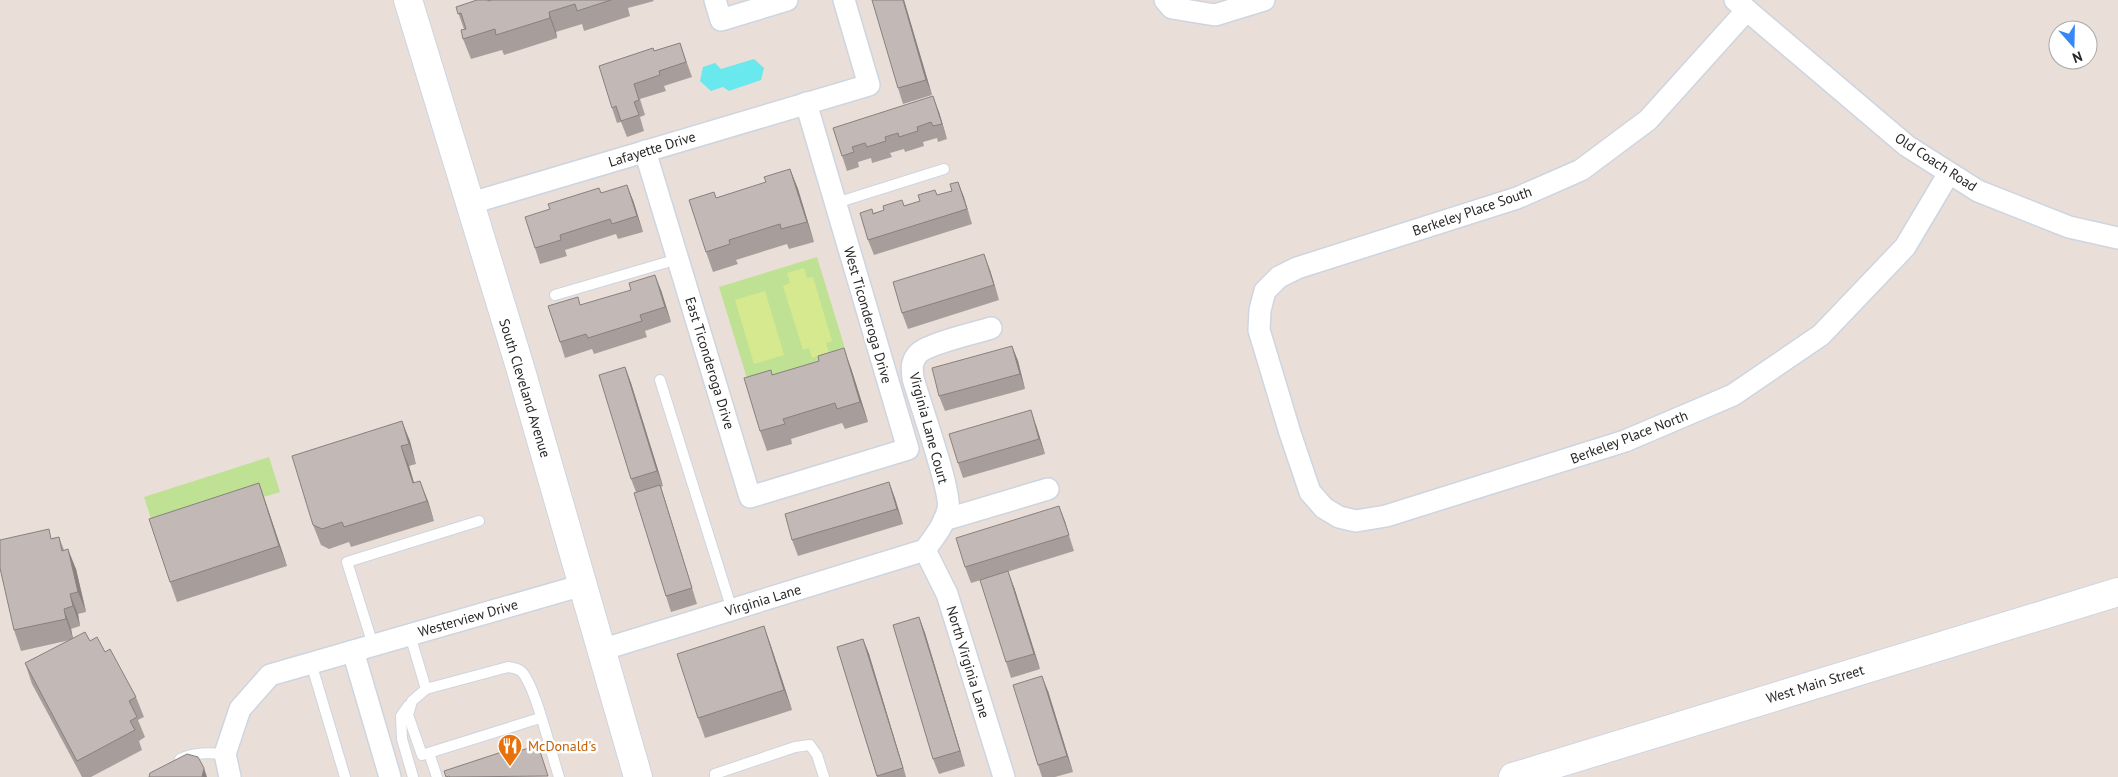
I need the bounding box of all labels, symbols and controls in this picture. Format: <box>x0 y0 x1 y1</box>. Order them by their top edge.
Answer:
north arrow <box>2048 20 2098 70</box>
text: N <box>2070 47 2085 67</box>
street label: Lafayette Drive <box>606 127 698 171</box>
street label: Old Coach Road <box>1892 129 1980 195</box>
street label: Berkeley Place South <box>1410 182 1534 240</box>
street label: West Ticonderoga Drive <box>840 245 896 385</box>
street label: East Ticonderoga Drive <box>681 295 739 431</box>
street label: South Cleveland Avenue <box>495 316 555 460</box>
street label: Virginia Lane Court <box>905 369 953 486</box>
street label: Berkeley Place North <box>1568 406 1690 468</box>
street label: Virginia Lane <box>722 580 803 620</box>
street label: Westerview Drive <box>416 595 520 641</box>
street label: North Virginia Lane <box>942 604 994 720</box>
street label: West Main Street <box>1764 660 1866 707</box>
restaurant icon: McDonald's <box>497 733 523 767</box>
place label: McDonald's <box>528 737 596 755</box>

